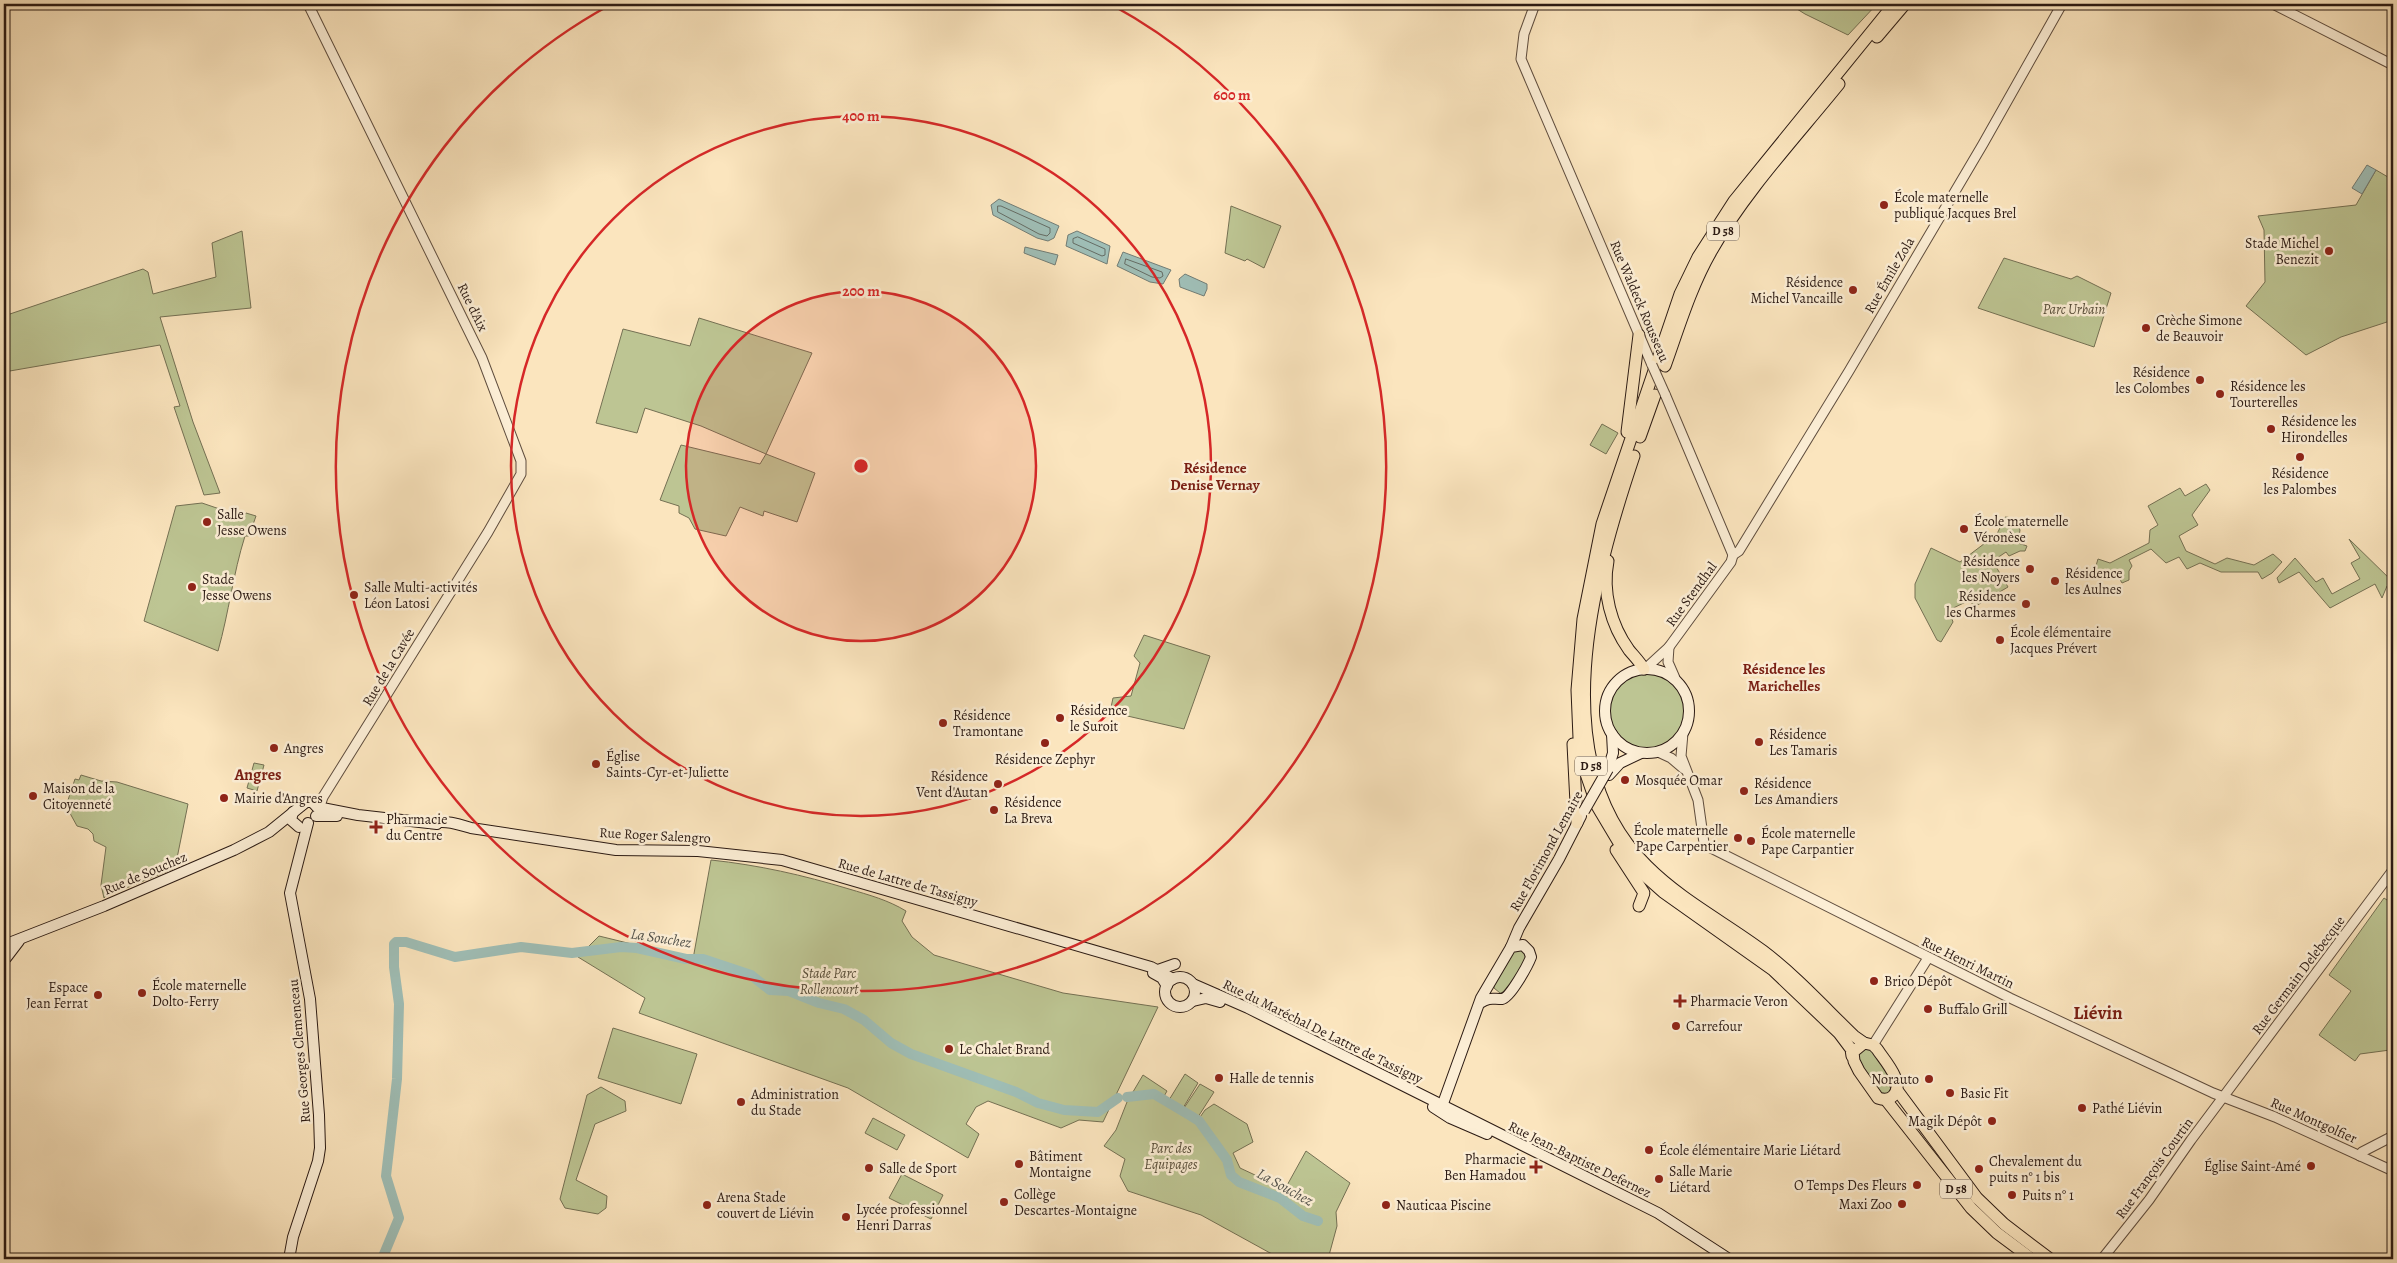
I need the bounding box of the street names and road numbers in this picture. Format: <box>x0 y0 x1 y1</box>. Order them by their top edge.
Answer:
road number: D 58 <box>1707 222 1739 240</box>
street label: Rue Émile Zola <box>1860 233 1919 317</box>
street label: Rue Waldeck Rousseau <box>1605 237 1674 365</box>
street label: Rue d'Aix <box>453 280 493 335</box>
street label: Rue Stendhal <box>1661 558 1722 630</box>
street label: Rue de la Cavée <box>358 625 419 710</box>
road number: D 58 <box>1575 756 1607 776</box>
street label: Rue Florimond Lemaire <box>1505 788 1588 915</box>
street label: Rue Roger Salengro <box>599 823 711 848</box>
street label: Rue de Souchez <box>100 847 190 900</box>
street label: Rue de Lattre de Tassigny <box>836 853 981 912</box>
street label: Rue Germain Delebecque <box>2247 912 2349 1039</box>
street label: Rue Henri Martin <box>1918 932 2018 993</box>
street label: Rue du Maréchal De Lattre de Tassigny <box>1220 975 1427 1089</box>
street label: Rue Georges Clemenceau <box>284 978 315 1124</box>
street label: Rue Montgolfier <box>2268 1093 2361 1148</box>
street label: Rue François Courtin <box>2111 1114 2198 1223</box>
street label: Rue Jean-Baptiste Defernez <box>1505 1117 1654 1202</box>
road number: D 58 <box>1940 1180 1972 1198</box>

